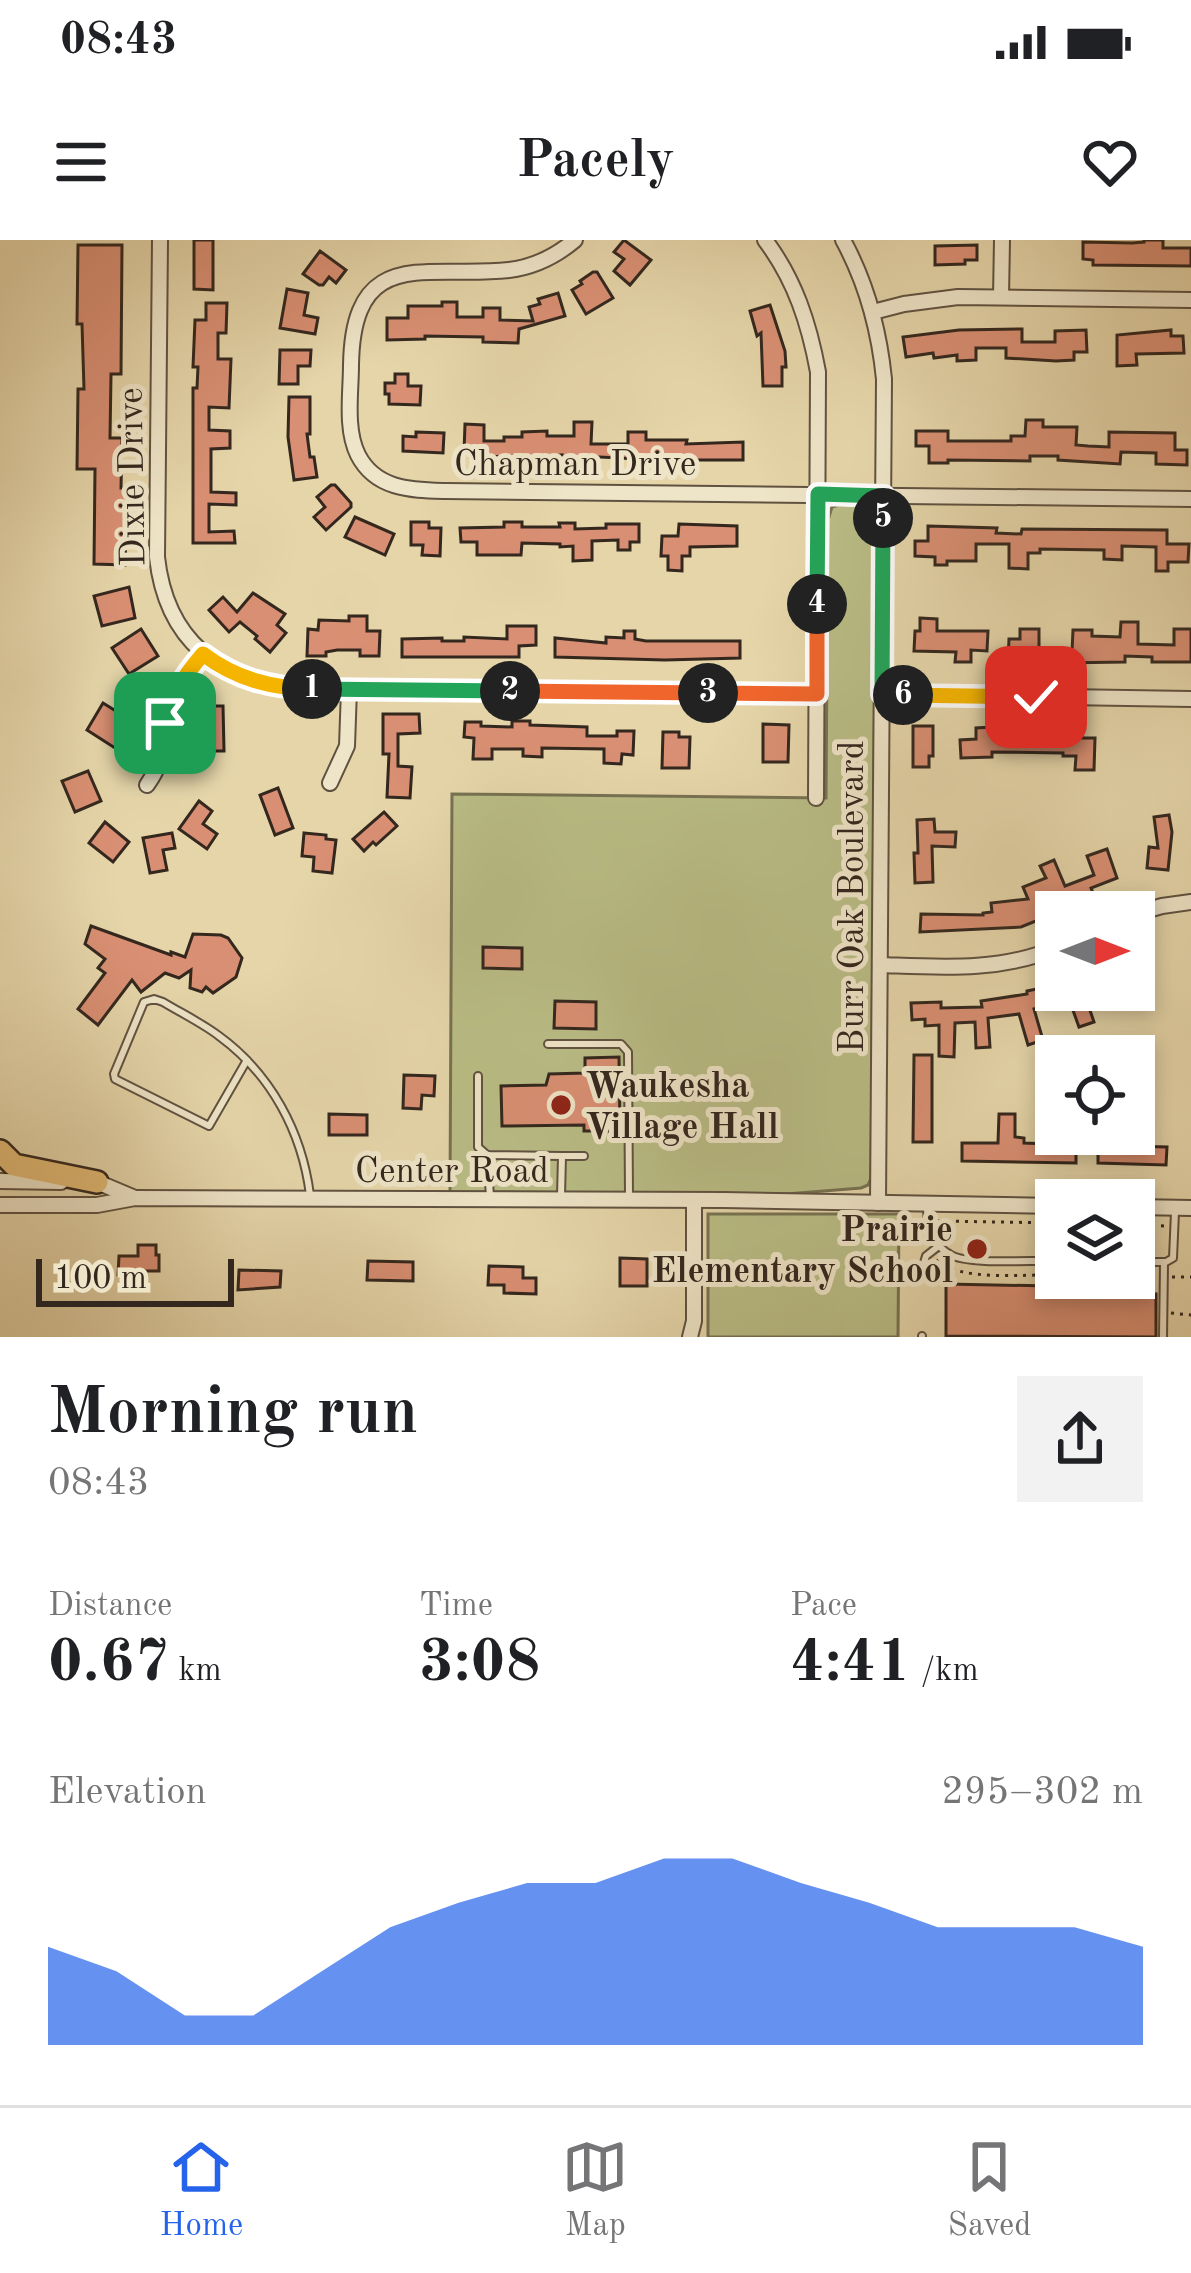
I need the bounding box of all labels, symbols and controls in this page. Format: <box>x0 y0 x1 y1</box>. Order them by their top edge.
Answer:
text: 08:43 <box>60 19 177 64</box>
icon: menu <box>48 129 114 195</box>
icon: heart <box>1077 129 1143 195</box>
text: Pacely <box>516 135 675 189</box>
street label: Dixie Drive <box>114 387 154 567</box>
street label: Chapman Drive <box>454 448 696 484</box>
pin: 5 <box>853 488 913 548</box>
text: 5 <box>873 501 893 534</box>
pin: 4 <box>787 574 847 634</box>
text: 4 <box>807 587 827 620</box>
pin <box>985 646 1087 748</box>
pin: 1 <box>282 659 342 719</box>
pin: 2 <box>480 661 540 721</box>
pin: 3 <box>678 663 738 723</box>
icon: check <box>1003 664 1069 730</box>
pin: 6 <box>873 665 933 725</box>
pin <box>114 672 216 774</box>
text: 1 <box>302 672 322 705</box>
text: 2 <box>500 674 520 707</box>
text: 3 <box>698 676 718 709</box>
text: 6 <box>893 678 913 711</box>
icon: arrive <box>132 690 198 756</box>
street label: Burr Oak Boulevard <box>836 741 872 1053</box>
north arrow <box>1035 891 1155 1011</box>
map controls <box>1035 891 1155 1299</box>
button: locate <box>1035 1035 1155 1155</box>
place label: Waukesha Village Hall <box>585 1070 779 1147</box>
marker: Waukesha Village Hall <box>548 1092 574 1118</box>
street label: Center Road <box>355 1155 549 1191</box>
button: layers <box>1035 1179 1155 1299</box>
place label: Prairie Elementary School <box>652 1214 953 1291</box>
marker: Prairie Elementary School <box>964 1236 990 1262</box>
scale bar <box>36 1253 234 1306</box>
text: 100 m <box>54 1263 147 1296</box>
button: share <box>1017 1376 1143 1502</box>
text: Morning run <box>48 1382 418 1448</box>
text: 08:43 <box>48 1464 149 1503</box>
text: Distance <box>48 1590 172 1623</box>
text: Time <box>419 1590 493 1623</box>
text: Pace <box>790 1590 857 1623</box>
text: 0.67 <box>48 1634 169 1694</box>
text: 3:08 <box>419 1634 540 1694</box>
text: 4:41 <box>790 1634 911 1694</box>
text: km <box>169 1655 222 1688</box>
text: /km <box>911 1655 979 1688</box>
text: Elevation <box>48 1773 207 1812</box>
text: 295–302 m <box>941 1773 1143 1812</box>
tab: Home <box>160 2134 243 2247</box>
tab: Map <box>562 2134 628 2247</box>
tab: Saved <box>947 2134 1031 2247</box>

